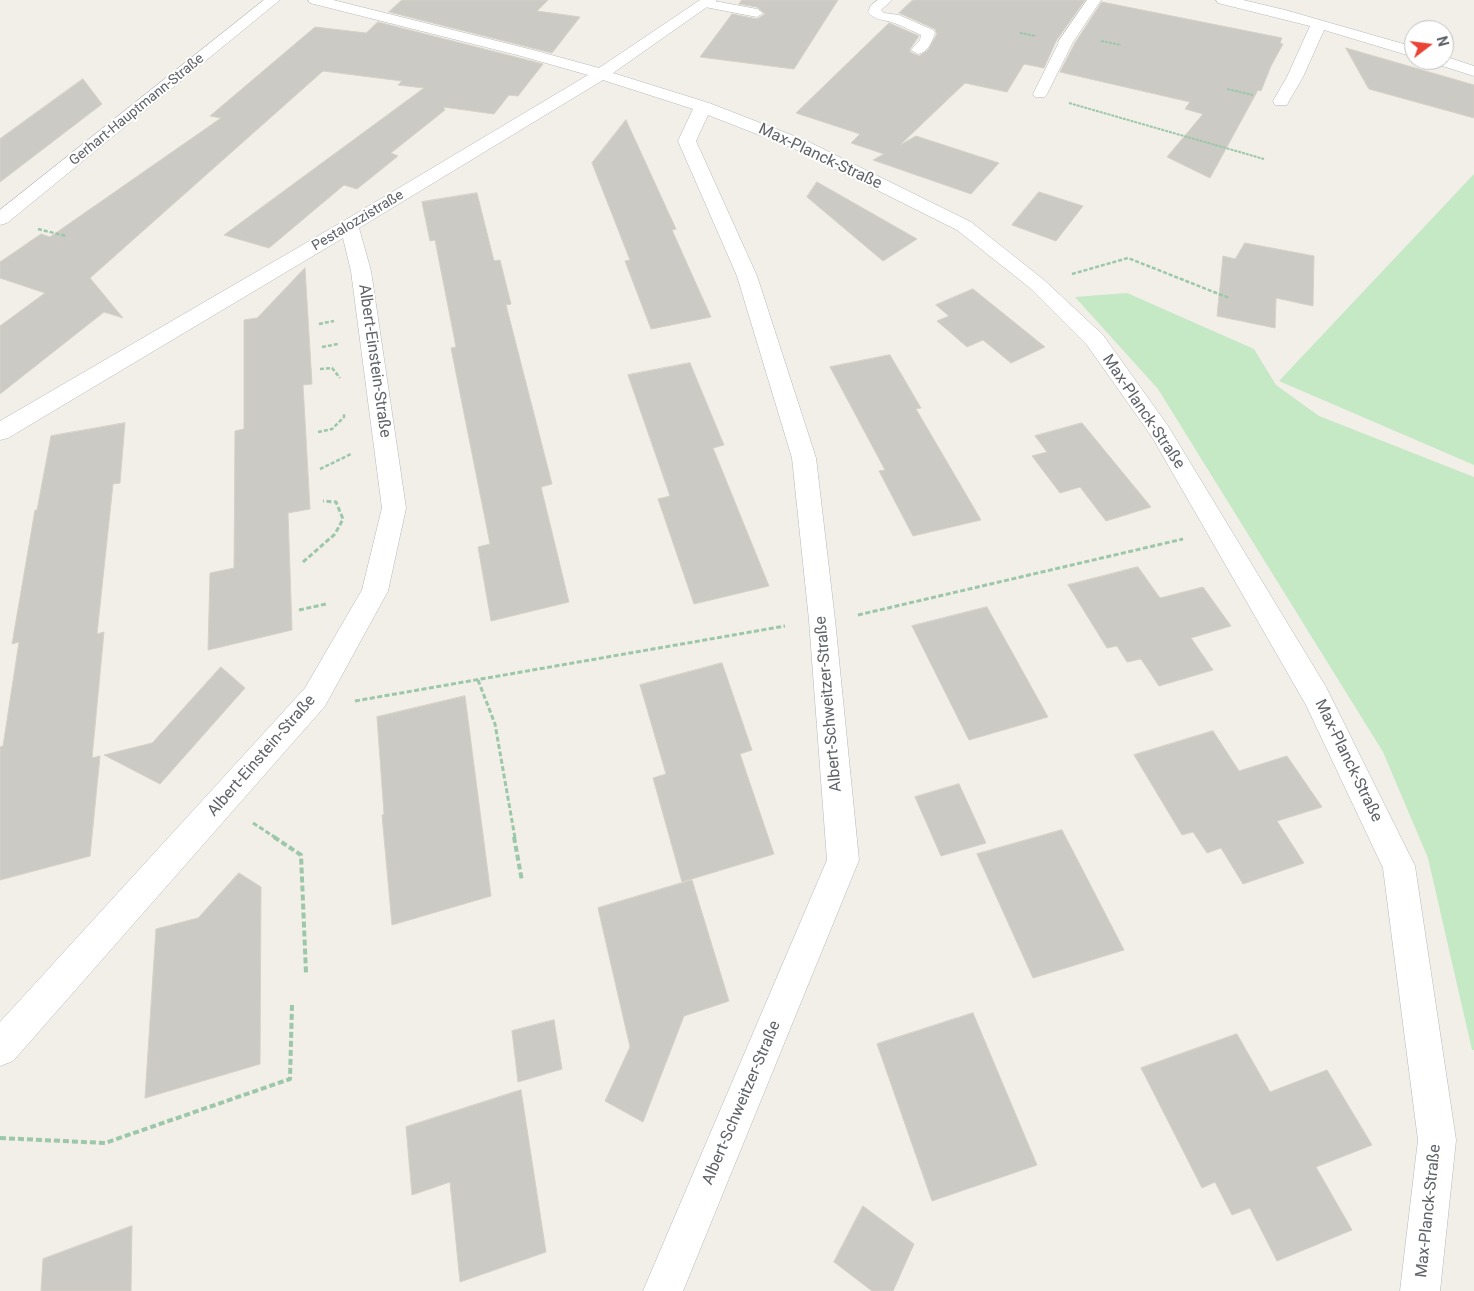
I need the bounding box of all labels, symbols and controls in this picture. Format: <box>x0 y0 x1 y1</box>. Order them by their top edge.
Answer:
north arrow <box>1404 20 1454 70</box>
text: N <box>1434 35 1452 48</box>
street label: Gerhart-Hauptmann-Straße <box>66 51 208 169</box>
street label: Max-Planck-Straße <box>755 120 885 194</box>
street label: Pestalozzistraße <box>309 187 407 255</box>
street label: Albert-Einstein-Straße <box>354 283 394 439</box>
street label: Max-Planck-Straße <box>1098 351 1188 473</box>
street label: Albert-Schweitzer-Straße <box>812 615 846 793</box>
street label: Albert-Einstein-Straße <box>204 691 320 821</box>
street label: Max-Planck-Straße <box>1310 697 1386 825</box>
street label: Albert-Schweitzer-Straße <box>699 1018 785 1188</box>
street label: Max-Planck-Straße <box>1412 1143 1446 1279</box>

